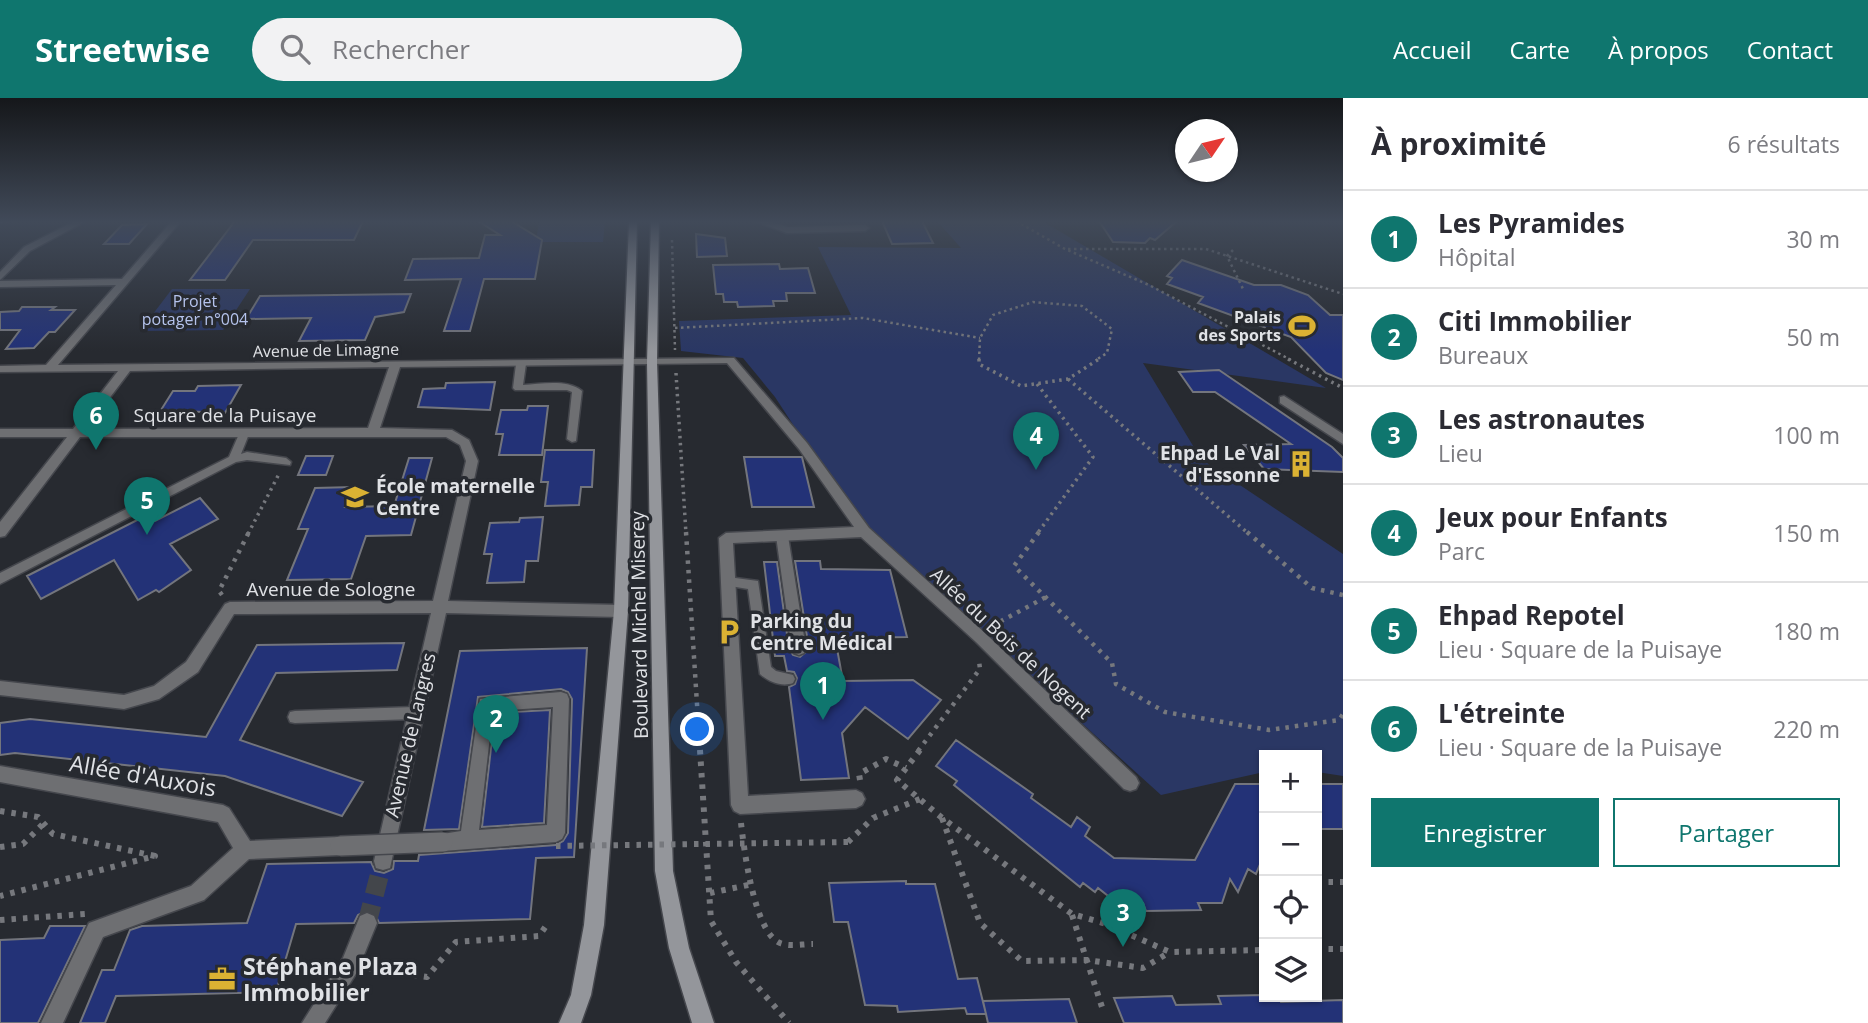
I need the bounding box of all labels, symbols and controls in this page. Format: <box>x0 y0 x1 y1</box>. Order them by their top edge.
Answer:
search box <box>252 18 742 81</box>
text: Streetwise <box>35 27 210 72</box>
icon: search <box>276 30 314 68</box>
text: Rechercher <box>332 31 470 67</box>
text: Accueil <box>1393 33 1472 66</box>
text: Carte <box>1510 33 1570 66</box>
text: À propos <box>1608 33 1709 66</box>
text: Contact <box>1747 33 1833 66</box>
north arrow <box>1175 119 1238 182</box>
text: À proximité <box>1371 123 1547 164</box>
text: 6 résultats <box>1728 128 1840 160</box>
text: Les Pyramides <box>1438 205 1625 241</box>
text: 1 <box>1387 223 1401 255</box>
text: 30 m <box>1786 223 1840 255</box>
text: Hôpital <box>1438 241 1515 273</box>
park label: Projet potager n°004 <box>142 290 248 330</box>
text: Citi Immobilier <box>1438 303 1632 339</box>
place label: Palais des Sports <box>1198 306 1281 346</box>
sports icon: Palais des Sports <box>1287 311 1317 341</box>
text: 2 <box>1387 321 1401 353</box>
text: 50 m <box>1786 321 1840 353</box>
street label: Avenue de Limagne <box>253 338 399 362</box>
text: Bureaux <box>1438 339 1528 371</box>
pin: 6 <box>73 392 119 450</box>
text: Les astronautes <box>1438 401 1645 437</box>
street label: Square de la Puisaye <box>134 402 316 428</box>
pin: 4 <box>1013 412 1059 470</box>
text: 3 <box>1387 419 1401 451</box>
text: 100 m <box>1773 419 1840 451</box>
text: Lieu <box>1438 437 1483 469</box>
place label: Ehpad Le Val d'Essonne <box>1160 440 1280 488</box>
building icon: Ehpad Le Val d'Essonne <box>1286 449 1316 479</box>
place label: École maternelle Centre <box>376 473 535 521</box>
pin: 5 <box>124 477 170 535</box>
school or university icon: École maternelle Centre <box>340 482 370 512</box>
text: Jeux pour Enfants <box>1438 499 1668 535</box>
street label: Boulevard Michel Miserey <box>624 510 654 739</box>
text: 4 <box>1387 517 1401 549</box>
text: 150 m <box>1773 517 1840 549</box>
text: Parc <box>1438 535 1485 567</box>
street label: Allée du Bois de Nogent <box>925 562 1097 725</box>
street label: Avenue de Sologne <box>246 576 416 602</box>
text: Ehpad Repotel <box>1438 597 1625 633</box>
place label: Parking du Centre Médical <box>750 608 893 656</box>
text: 5 <box>1387 615 1401 647</box>
text: 180 m <box>1773 615 1840 647</box>
parking icon: Parking du Centre Médical <box>714 617 744 647</box>
text: Lieu · Square de la Puisaye <box>1438 633 1722 665</box>
street label: Avenue de Langres <box>378 650 442 820</box>
pin: 1 <box>800 662 846 720</box>
pin: 2 <box>473 695 519 753</box>
text: L'étreinte <box>1438 695 1565 731</box>
your location <box>680 712 714 746</box>
text: 6 <box>1387 713 1401 745</box>
text: 220 m <box>1773 713 1840 745</box>
text: Lieu · Square de la Puisaye <box>1438 731 1722 763</box>
street label: Allée d'Auxois <box>67 746 219 804</box>
map controls <box>1259 750 1322 1002</box>
button: + <box>1259 750 1322 813</box>
button: Enregistrer <box>1371 798 1599 867</box>
button: Partager <box>1613 798 1840 867</box>
button: − <box>1259 813 1322 876</box>
button: locate <box>1259 876 1322 939</box>
pin: 3 <box>1100 889 1146 947</box>
button: layers <box>1259 939 1322 1002</box>
place label: Stéphane Plaza Immobilier <box>243 950 418 1008</box>
office icon: Stéphane Plaza Immobilier <box>207 964 237 994</box>

